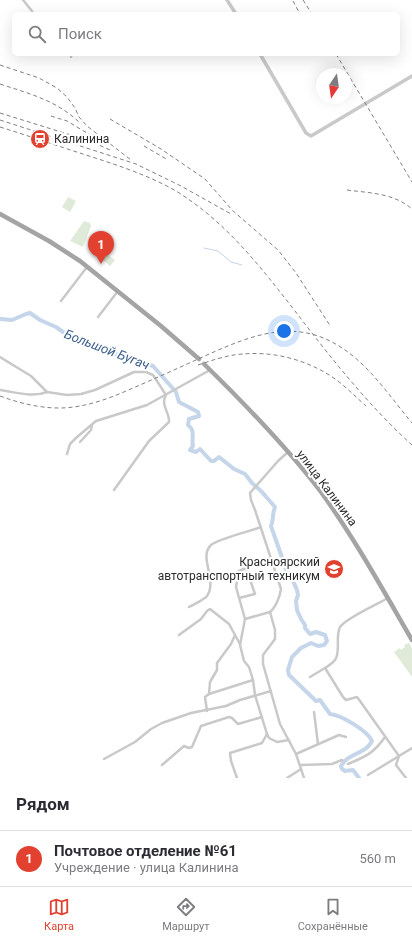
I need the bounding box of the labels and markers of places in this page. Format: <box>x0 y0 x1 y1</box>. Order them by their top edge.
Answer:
station icon: Калинина <box>29 128 51 150</box>
place label: Калинина <box>54 132 109 146</box>
pin: 1 <box>88 231 114 264</box>
place label: Красноярский автотранспортный техникум <box>158 555 320 583</box>
school or university icon: Красноярский автотранспортный техникум <box>323 558 345 580</box>

